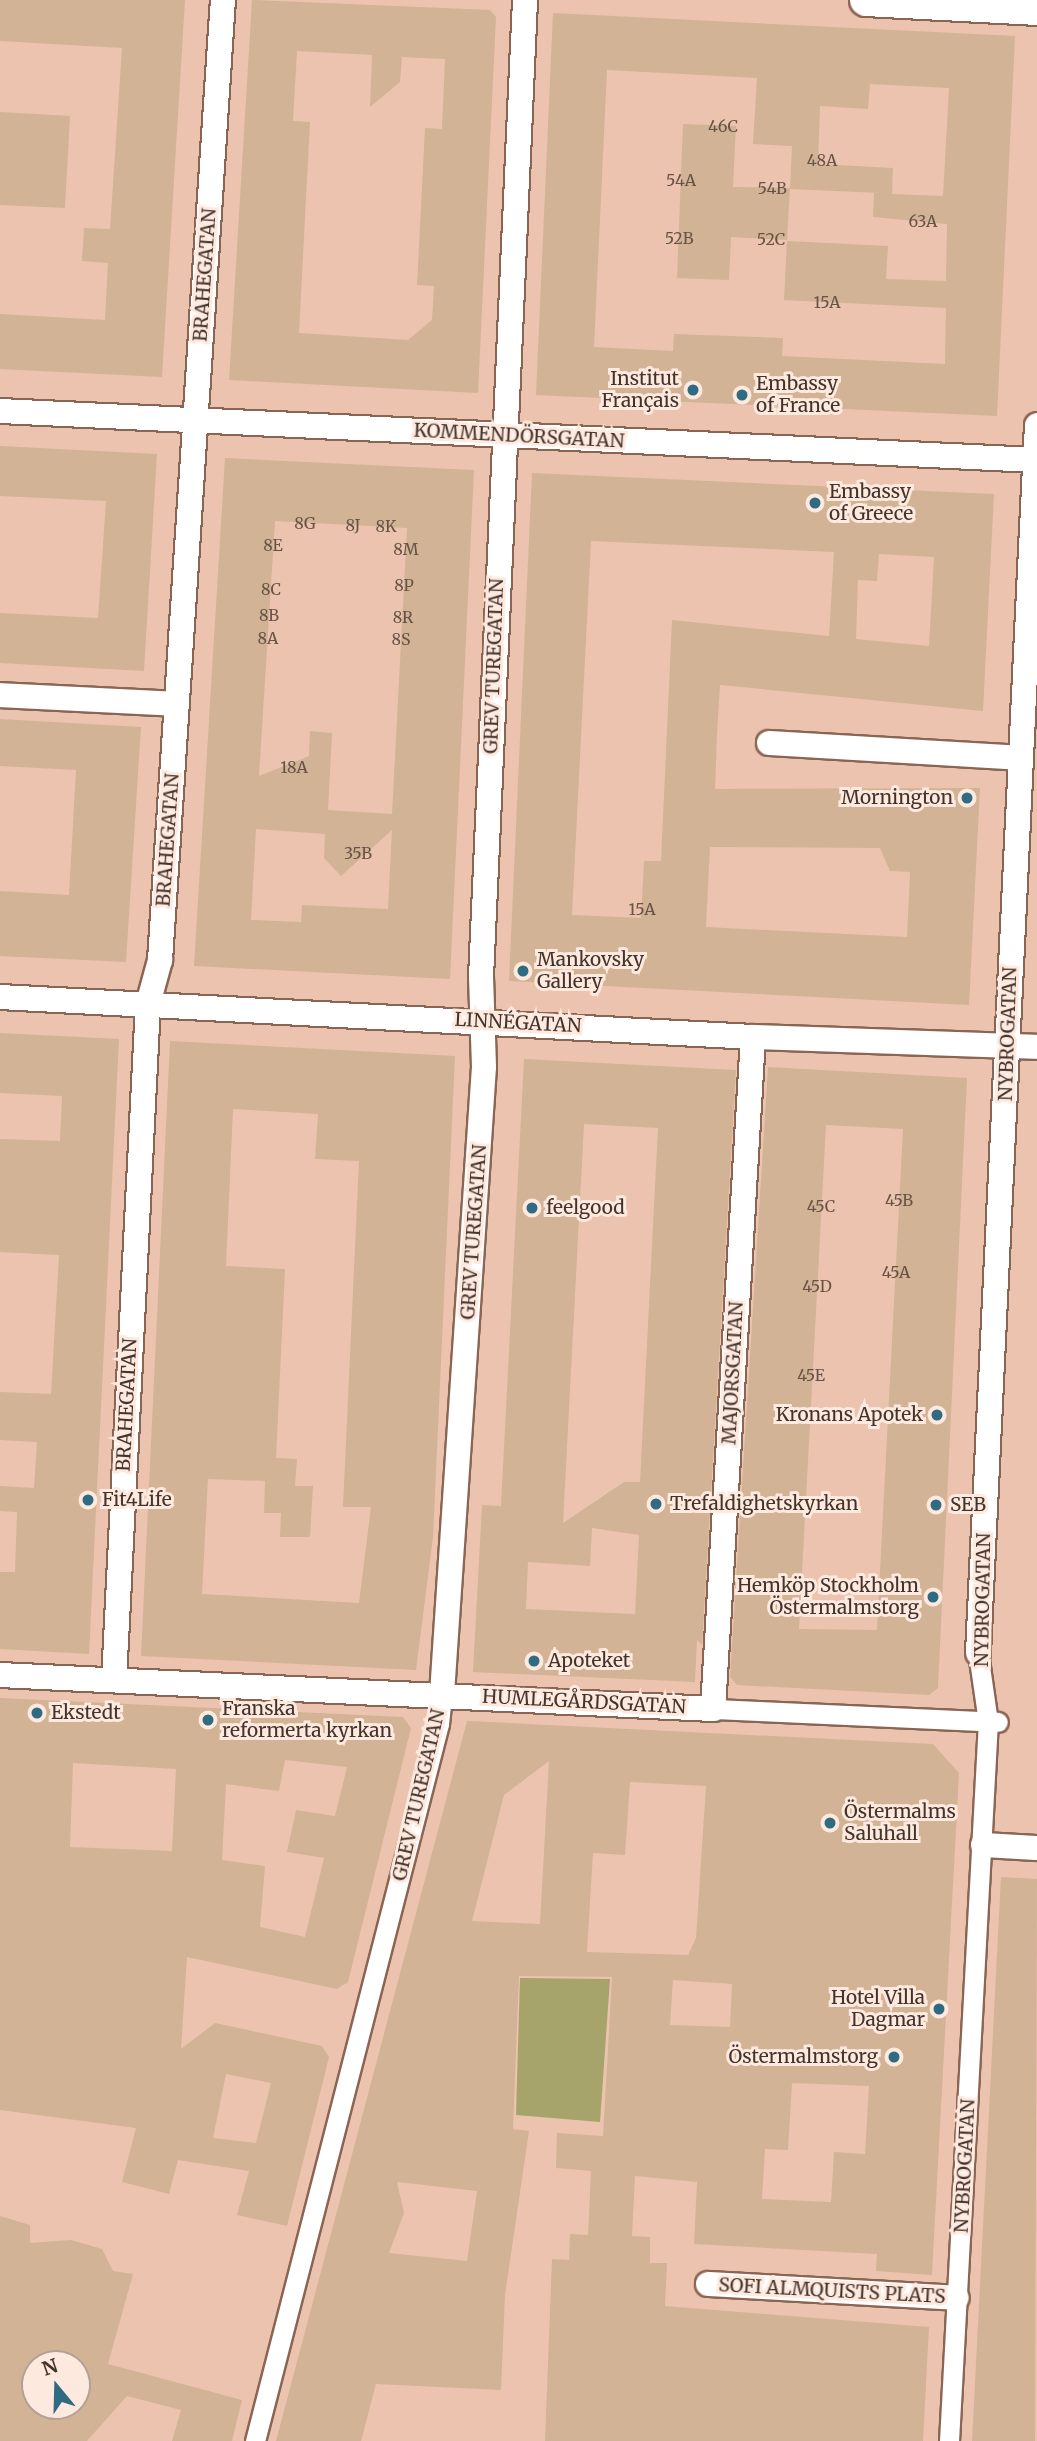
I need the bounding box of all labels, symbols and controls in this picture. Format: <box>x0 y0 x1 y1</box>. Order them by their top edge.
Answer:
house number: 46C <box>708 116 738 136</box>
house number: 48A <box>807 150 837 170</box>
house number: 54A <box>666 170 696 190</box>
house number: 54B <box>757 178 787 198</box>
street label: BRAHEGATAN <box>189 208 221 342</box>
house number: 63A <box>909 211 937 231</box>
house number: 52B <box>665 228 693 248</box>
house number: 52C <box>757 229 785 249</box>
house number: 15A <box>814 292 840 312</box>
place label: Institut Français <box>601 368 679 412</box>
place label: Embassy of France <box>756 373 840 417</box>
marker: Institut Français <box>685 382 701 398</box>
marker: Embassy of France <box>734 387 750 403</box>
street label: KOMMENDÖRSGATAN <box>413 419 625 453</box>
place label: Embassy of Greece <box>829 481 913 525</box>
marker: Embassy of Greece <box>807 495 823 511</box>
house number: 8G <box>294 513 316 533</box>
house number: 8J <box>345 515 361 535</box>
house number: 8K <box>376 516 396 536</box>
house number: 8E <box>263 535 283 555</box>
house number: 8M <box>393 539 419 559</box>
house number: 8P <box>394 575 414 595</box>
street label: GREV TUREGATAN <box>480 578 508 754</box>
house number: 8C <box>261 579 281 599</box>
house number: 8B <box>259 605 279 625</box>
house number: 8R <box>393 607 413 627</box>
house number: 8A <box>258 628 278 648</box>
house number: 8S <box>391 629 411 649</box>
house number: 18A <box>280 757 308 777</box>
street label: BRAHEGATAN <box>152 773 184 907</box>
place label: Mornington <box>841 787 953 809</box>
marker: Mornington <box>959 790 975 806</box>
house number: 35B <box>344 843 372 863</box>
house number: 15A <box>629 899 655 919</box>
place label: Mankovsky Gallery <box>537 949 644 993</box>
marker: Mankovsky Gallery <box>515 963 531 979</box>
street label: NYBROGATAN <box>994 967 1022 1101</box>
street label: LINNÉGATAN <box>454 1008 582 1038</box>
street label: GREV TUREGATAN <box>457 1144 491 1320</box>
house number: 45B <box>885 1190 913 1210</box>
house number: 45C <box>807 1196 835 1216</box>
place label: feelgood <box>546 1197 625 1219</box>
marker: feelgood <box>524 1200 540 1216</box>
house number: 45A <box>882 1262 910 1282</box>
house number: 45D <box>802 1276 832 1296</box>
street label: MAJORSGATAN <box>718 1301 748 1445</box>
street label: BRAHEGATAN <box>112 1338 142 1472</box>
house number: 45E <box>797 1365 825 1385</box>
place label: Kronans Apotek <box>776 1404 923 1426</box>
marker: Kronans Apotek <box>929 1407 945 1423</box>
place label: Fit4Life <box>102 1489 172 1511</box>
marker: Fit4Life <box>80 1492 96 1508</box>
place label: Trefaldighetskyrkan <box>670 1493 858 1515</box>
place label: SEB <box>950 1494 986 1516</box>
marker: Trefaldighetskyrkan <box>648 1496 664 1512</box>
marker: SEB <box>928 1497 944 1513</box>
street label: NYBROGATAN <box>970 1533 996 1667</box>
place label: Hemköp Stockholm Östermalmstorg <box>737 1575 919 1619</box>
marker: Hemköp Stockholm Östermalmstorg <box>925 1589 941 1605</box>
place label: Apoteket <box>548 1650 630 1672</box>
marker: Apoteket <box>526 1653 542 1669</box>
street label: HUMLEGÅRDSGATAN <box>482 1685 686 1719</box>
place label: Franska reformerta kyrkan <box>222 1698 392 1742</box>
place label: Ekstedt <box>51 1702 121 1724</box>
marker: Ekstedt <box>29 1705 45 1721</box>
street label: GREV TUREGATAN <box>388 1707 450 1883</box>
marker: Franska reformerta kyrkan <box>200 1712 216 1728</box>
place label: Östermalms Saluhall <box>844 1801 956 1845</box>
marker: Östermalms Saluhall <box>822 1815 838 1831</box>
place label: Hotel Villa Dagmar <box>831 1987 925 2031</box>
marker: Hotel Villa Dagmar <box>931 2001 947 2017</box>
place label: Östermalmstorg <box>728 2046 878 2068</box>
marker: Östermalmstorg <box>884 2047 904 2067</box>
street label: NYBROGATAN <box>950 2098 980 2234</box>
street label: SOFI ALMQUISTS PLATS <box>718 2274 946 2308</box>
north arrow <box>21 2350 91 2420</box>
text: N <box>39 2353 61 2381</box>

